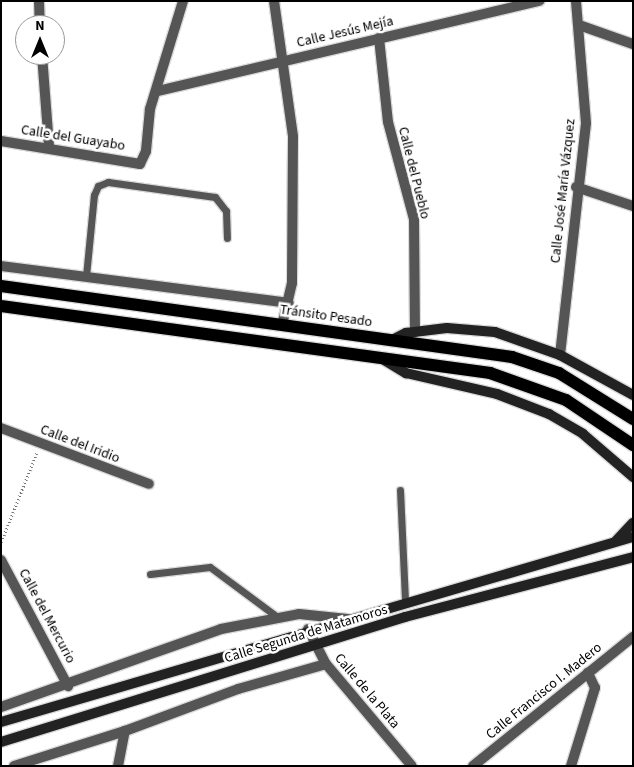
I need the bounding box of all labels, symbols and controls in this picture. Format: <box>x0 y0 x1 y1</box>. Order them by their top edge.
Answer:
street label: Calle Jesús Mejía <box>295 13 395 51</box>
north arrow <box>15 15 65 65</box>
text: N <box>35 16 45 36</box>
street label: Calle José María Vázquez <box>547 118 579 264</box>
street label: Calle del Guayabo <box>20 121 126 155</box>
street label: Calle del Pueblo <box>394 125 434 221</box>
street label: Tránsito Pesado <box>279 301 373 331</box>
street label: Calle del Iridio <box>38 421 122 467</box>
street label: Calle del Mercurio <box>15 566 79 666</box>
street label: Calle Segunda de Matamoros <box>222 601 390 667</box>
street label: Calle Francisco I. Madero <box>483 639 605 743</box>
street label: Calle de la Plata <box>331 650 403 732</box>

